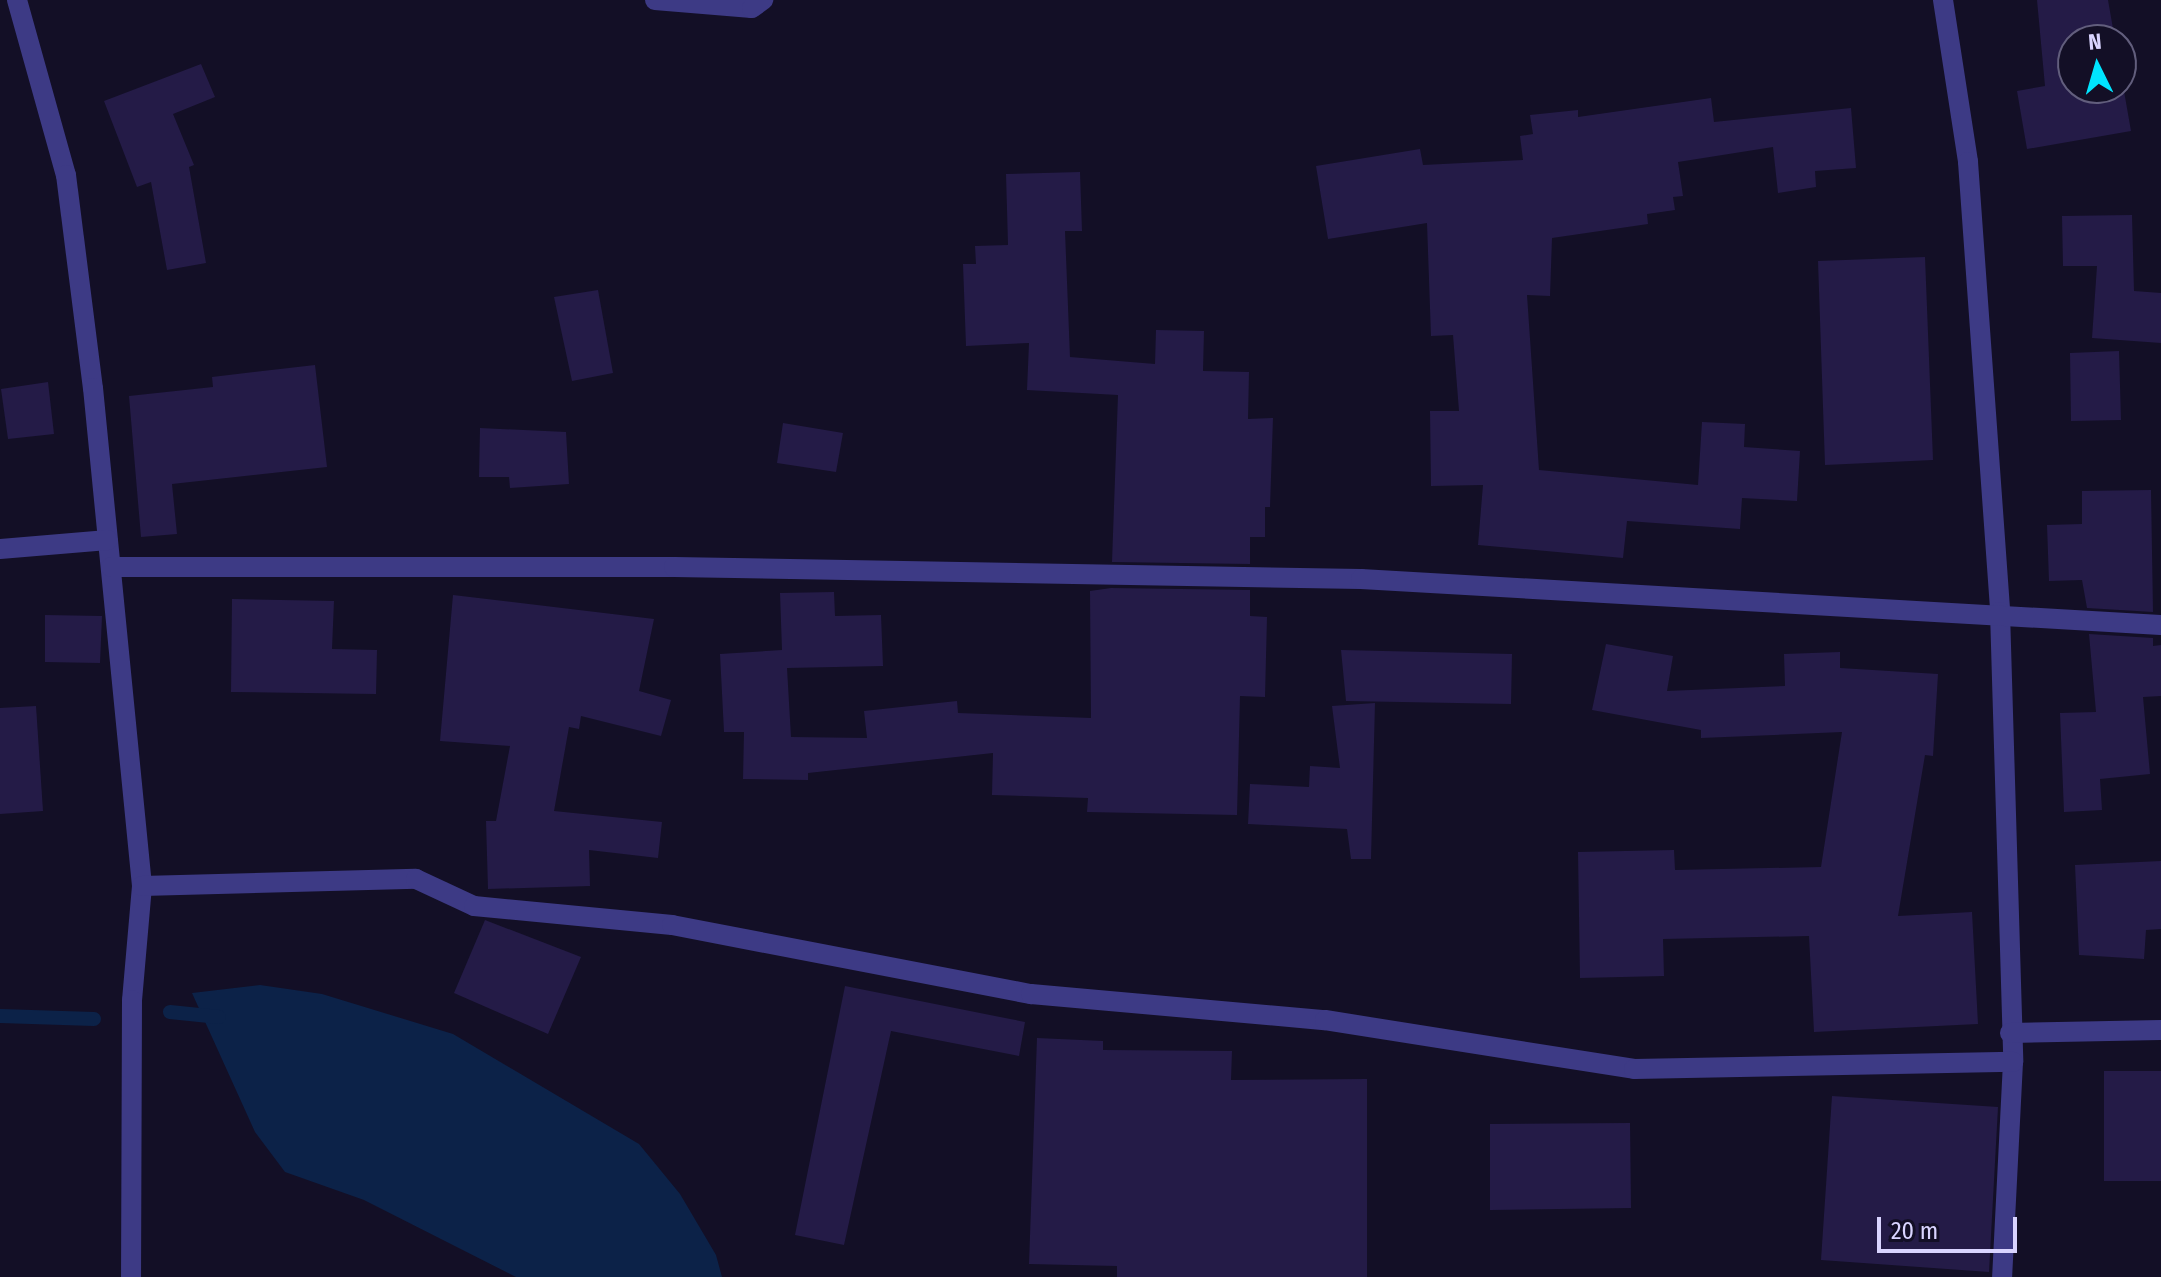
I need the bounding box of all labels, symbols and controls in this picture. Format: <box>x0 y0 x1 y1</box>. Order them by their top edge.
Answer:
north arrow <box>2057 24 2137 104</box>
text: N <box>2087 28 2103 56</box>
scale bar <box>1881 1201 2021 1251</box>
text: 20 m <box>1891 1217 1938 1245</box>

